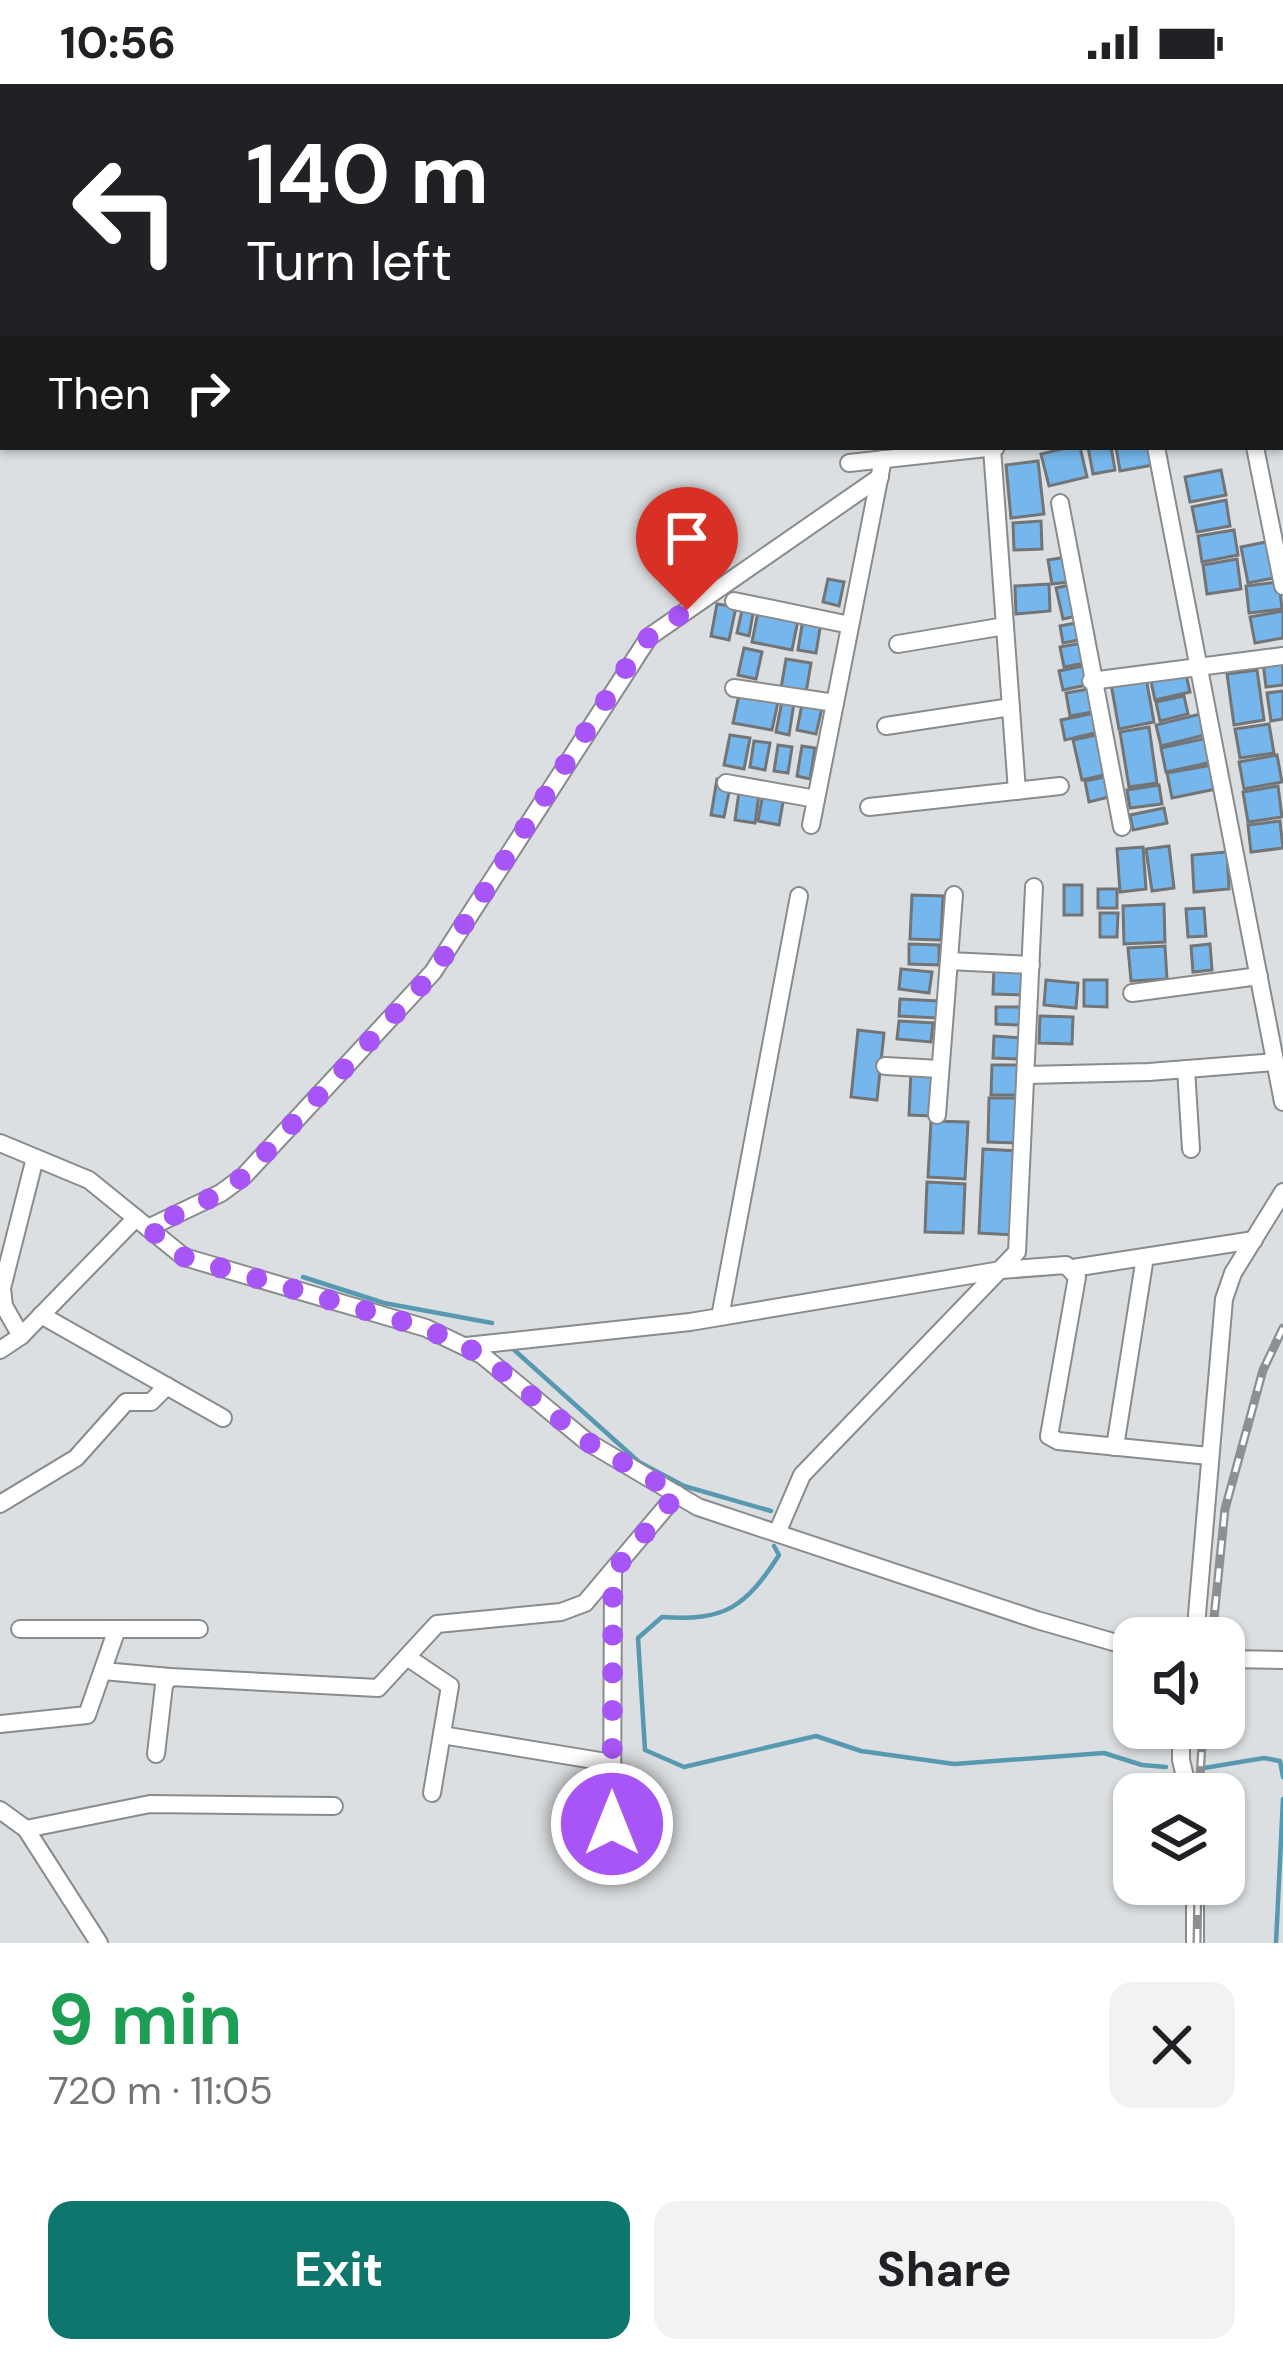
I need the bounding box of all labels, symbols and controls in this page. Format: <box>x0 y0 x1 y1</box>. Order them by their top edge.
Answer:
text: 10:56 <box>60 13 176 72</box>
text: 140 m <box>246 120 489 229</box>
icon: left <box>48 132 204 288</box>
text: Turn left <box>246 226 452 297</box>
icon: right <box>175 360 241 426</box>
text: Then <box>48 364 151 423</box>
pin <box>636 487 738 610</box>
icon: arrive <box>654 505 720 571</box>
map controls <box>1113 1617 1245 1905</box>
button: sound <box>1113 1617 1245 1749</box>
position arrow <box>549 1761 675 1887</box>
button: layers <box>1113 1773 1245 1905</box>
text: 9 min <box>48 1973 243 2066</box>
button: close <box>1109 1982 1235 2108</box>
text: 720 m · 11:05 <box>48 2065 273 2116</box>
button: Exit <box>48 2201 630 2339</box>
button: Share <box>654 2201 1235 2339</box>

